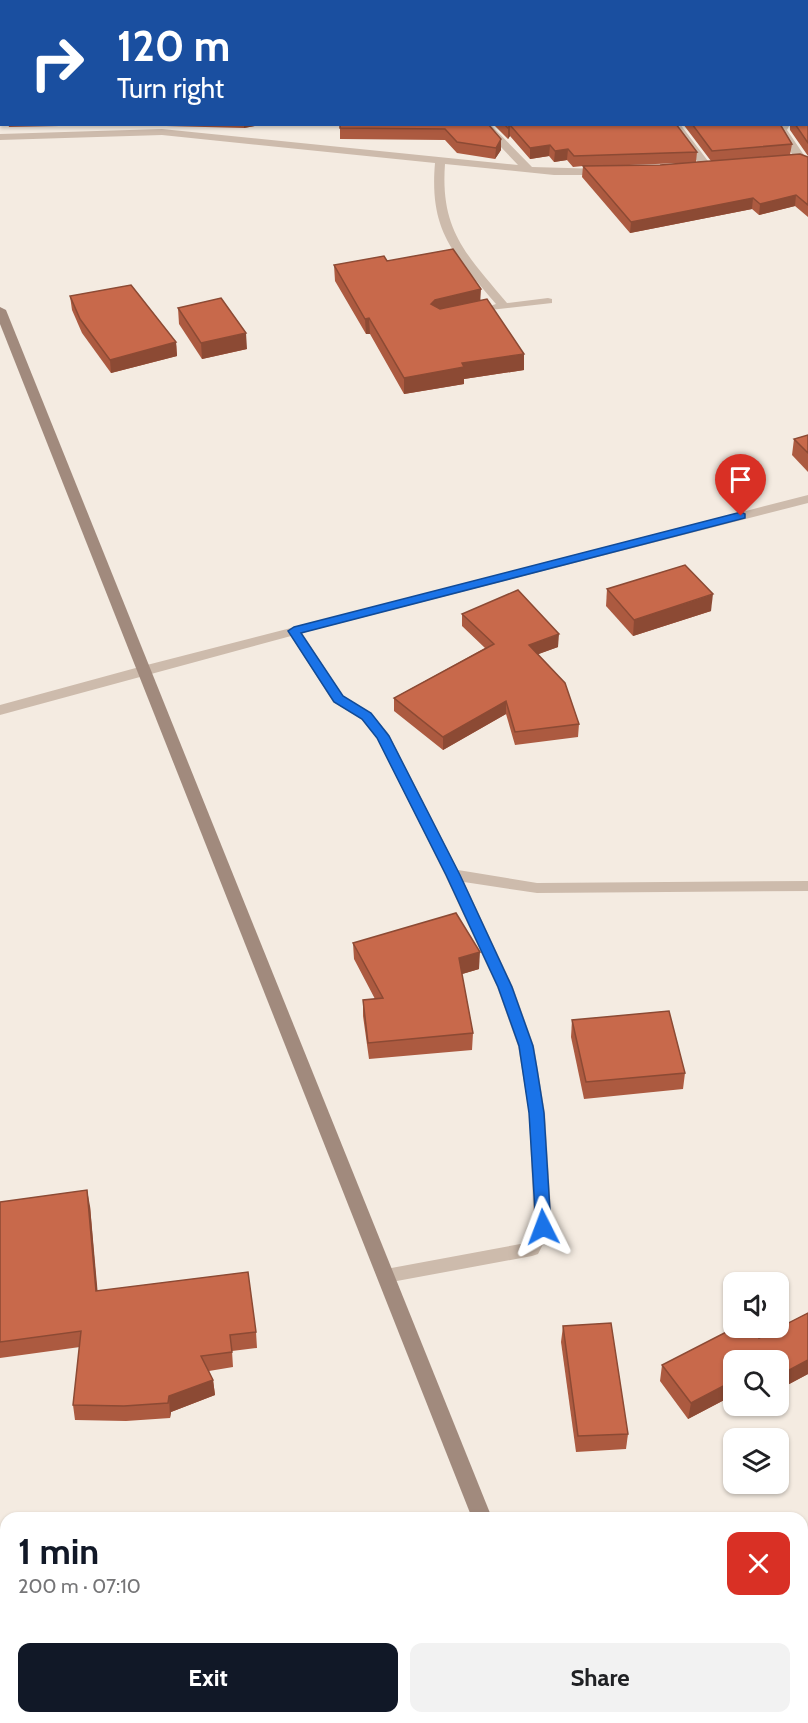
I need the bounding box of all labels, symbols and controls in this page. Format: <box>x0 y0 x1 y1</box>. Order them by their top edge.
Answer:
text: 120 m <box>117 20 230 72</box>
icon: right <box>18 24 96 102</box>
text: Turn right <box>117 72 224 105</box>
pin <box>715 454 766 516</box>
icon: arrive <box>724 463 757 496</box>
position arrow <box>511 1195 575 1259</box>
map controls <box>723 1272 789 1494</box>
button: sound <box>723 1272 789 1338</box>
button: search <box>723 1350 789 1416</box>
button: layers <box>723 1428 789 1494</box>
text: 1 min <box>18 1529 99 1573</box>
button: close <box>727 1532 790 1595</box>
text: 200 m · 07:10 <box>18 1574 141 1598</box>
button: Exit <box>18 1643 398 1712</box>
button: Share <box>410 1643 790 1712</box>

